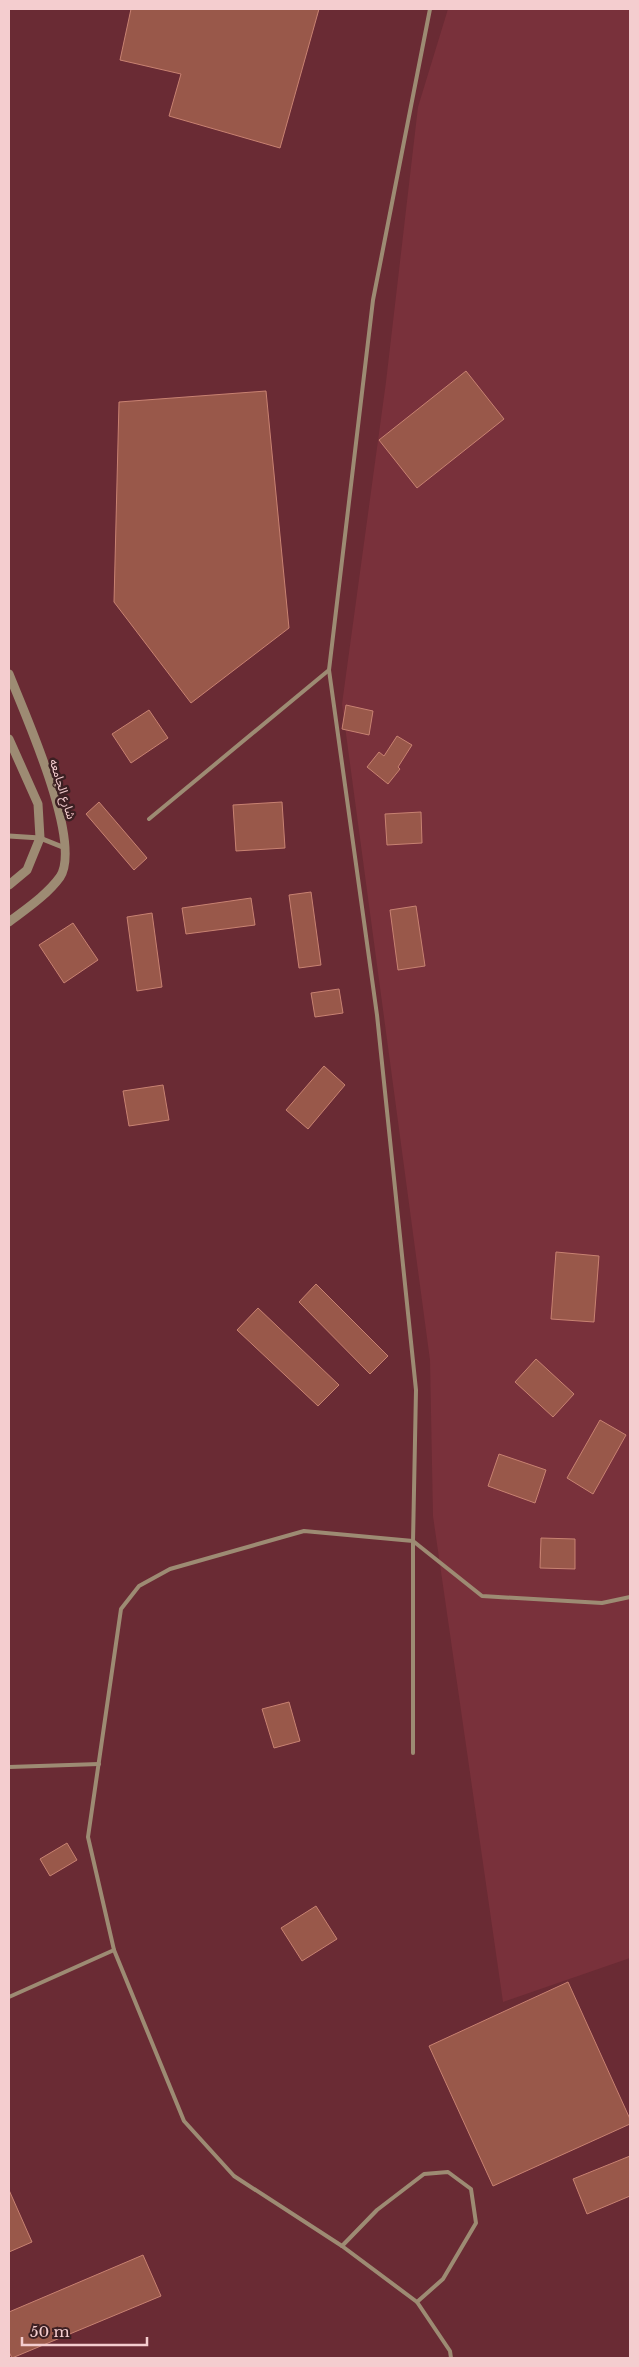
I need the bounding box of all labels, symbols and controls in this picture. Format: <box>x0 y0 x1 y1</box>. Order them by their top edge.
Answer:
street label: شارع الجامعه <box>45 757 79 822</box>
scale bar <box>22 2314 148 2346</box>
text: 50 m <box>30 2322 70 2341</box>

